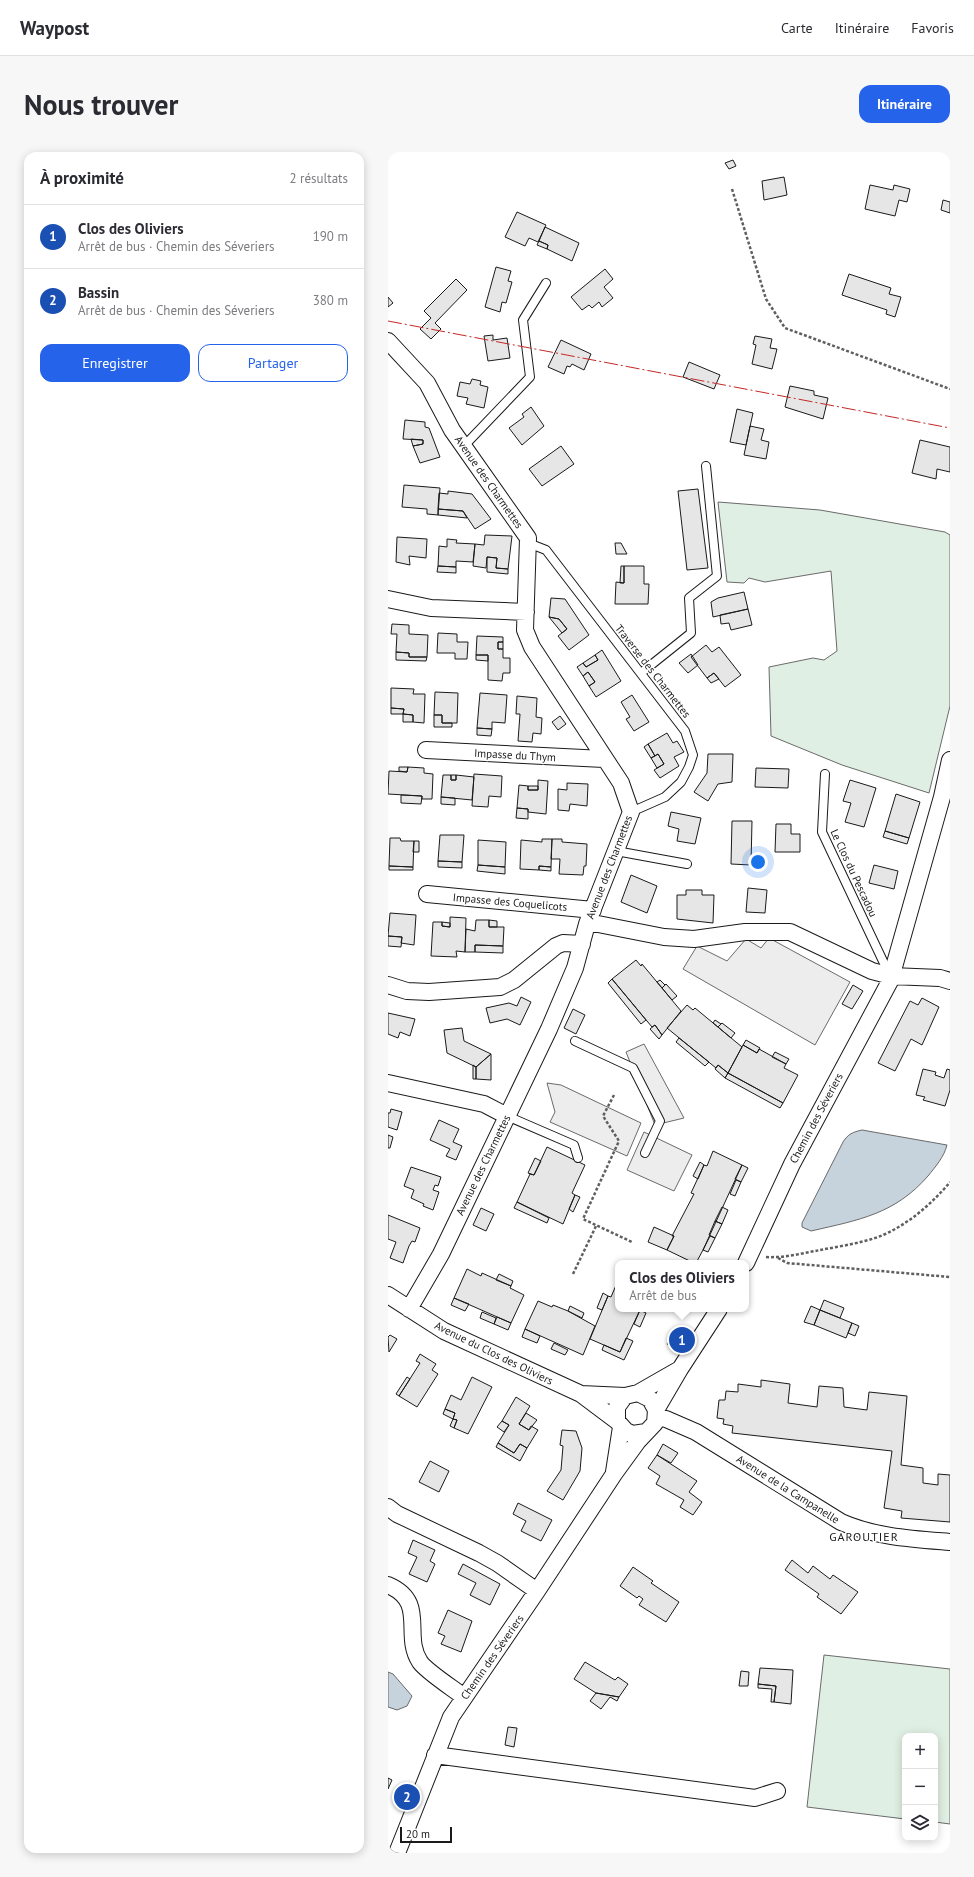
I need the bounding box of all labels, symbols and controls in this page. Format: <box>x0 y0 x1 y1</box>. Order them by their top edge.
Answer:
text: Waypost <box>20 16 89 40</box>
text: Carte <box>781 19 813 37</box>
text: Itinéraire <box>835 19 889 37</box>
text: Favoris <box>911 19 954 37</box>
button: Itinéraire <box>859 85 950 123</box>
text: Nous trouver <box>24 86 178 123</box>
text: À proximité <box>40 167 124 189</box>
text: 2 résultats <box>289 170 348 187</box>
text: Clos des Oliviers <box>78 219 184 238</box>
text: 1 <box>49 228 57 245</box>
text: 190 m <box>313 228 348 245</box>
text: Arrêt de bus · Chemin des Séveriers <box>78 238 275 255</box>
text: Bassin <box>78 283 119 302</box>
text: 2 <box>49 292 57 309</box>
text: 380 m <box>313 292 348 309</box>
text: Arrêt de bus · Chemin des Séveriers <box>78 302 275 319</box>
button: Enregistrer <box>40 344 190 382</box>
button: Partager <box>198 344 348 382</box>
street label: Avenue des Charmettes <box>452 433 526 531</box>
street label: Traverse des Charmettes <box>612 622 694 721</box>
street label: Impasse du Thym <box>474 746 556 764</box>
street label: Avenue des Charmettes <box>583 813 635 921</box>
street label: Le Clos du Pescadou <box>827 827 881 919</box>
your location <box>748 852 768 872</box>
street label: Impasse des Coquelicots <box>452 890 568 914</box>
street label: Chemin des Séveriers <box>786 1070 846 1166</box>
street label: Avenue des Charmettes <box>453 1112 514 1217</box>
popup <box>615 1260 749 1312</box>
text: Clos des Oliviers <box>629 1268 735 1287</box>
text: Arrêt de bus <box>629 1287 697 1304</box>
street label: Avenue du Clos des Oliviers <box>433 1318 556 1388</box>
pin: 1 <box>669 1325 695 1355</box>
street label: Avenue de la Campanelle <box>734 1452 842 1527</box>
district label: GAROUTIER <box>829 1529 899 1544</box>
street label: Chemin des Séveriers <box>457 1612 527 1702</box>
map controls <box>902 1733 938 1841</box>
button: + <box>902 1733 938 1769</box>
button: − <box>902 1769 938 1805</box>
pin: 2 <box>394 1782 420 1812</box>
button: layers <box>902 1805 938 1841</box>
scale bar <box>400 1825 452 1844</box>
text: 20 m <box>406 1827 430 1841</box>

